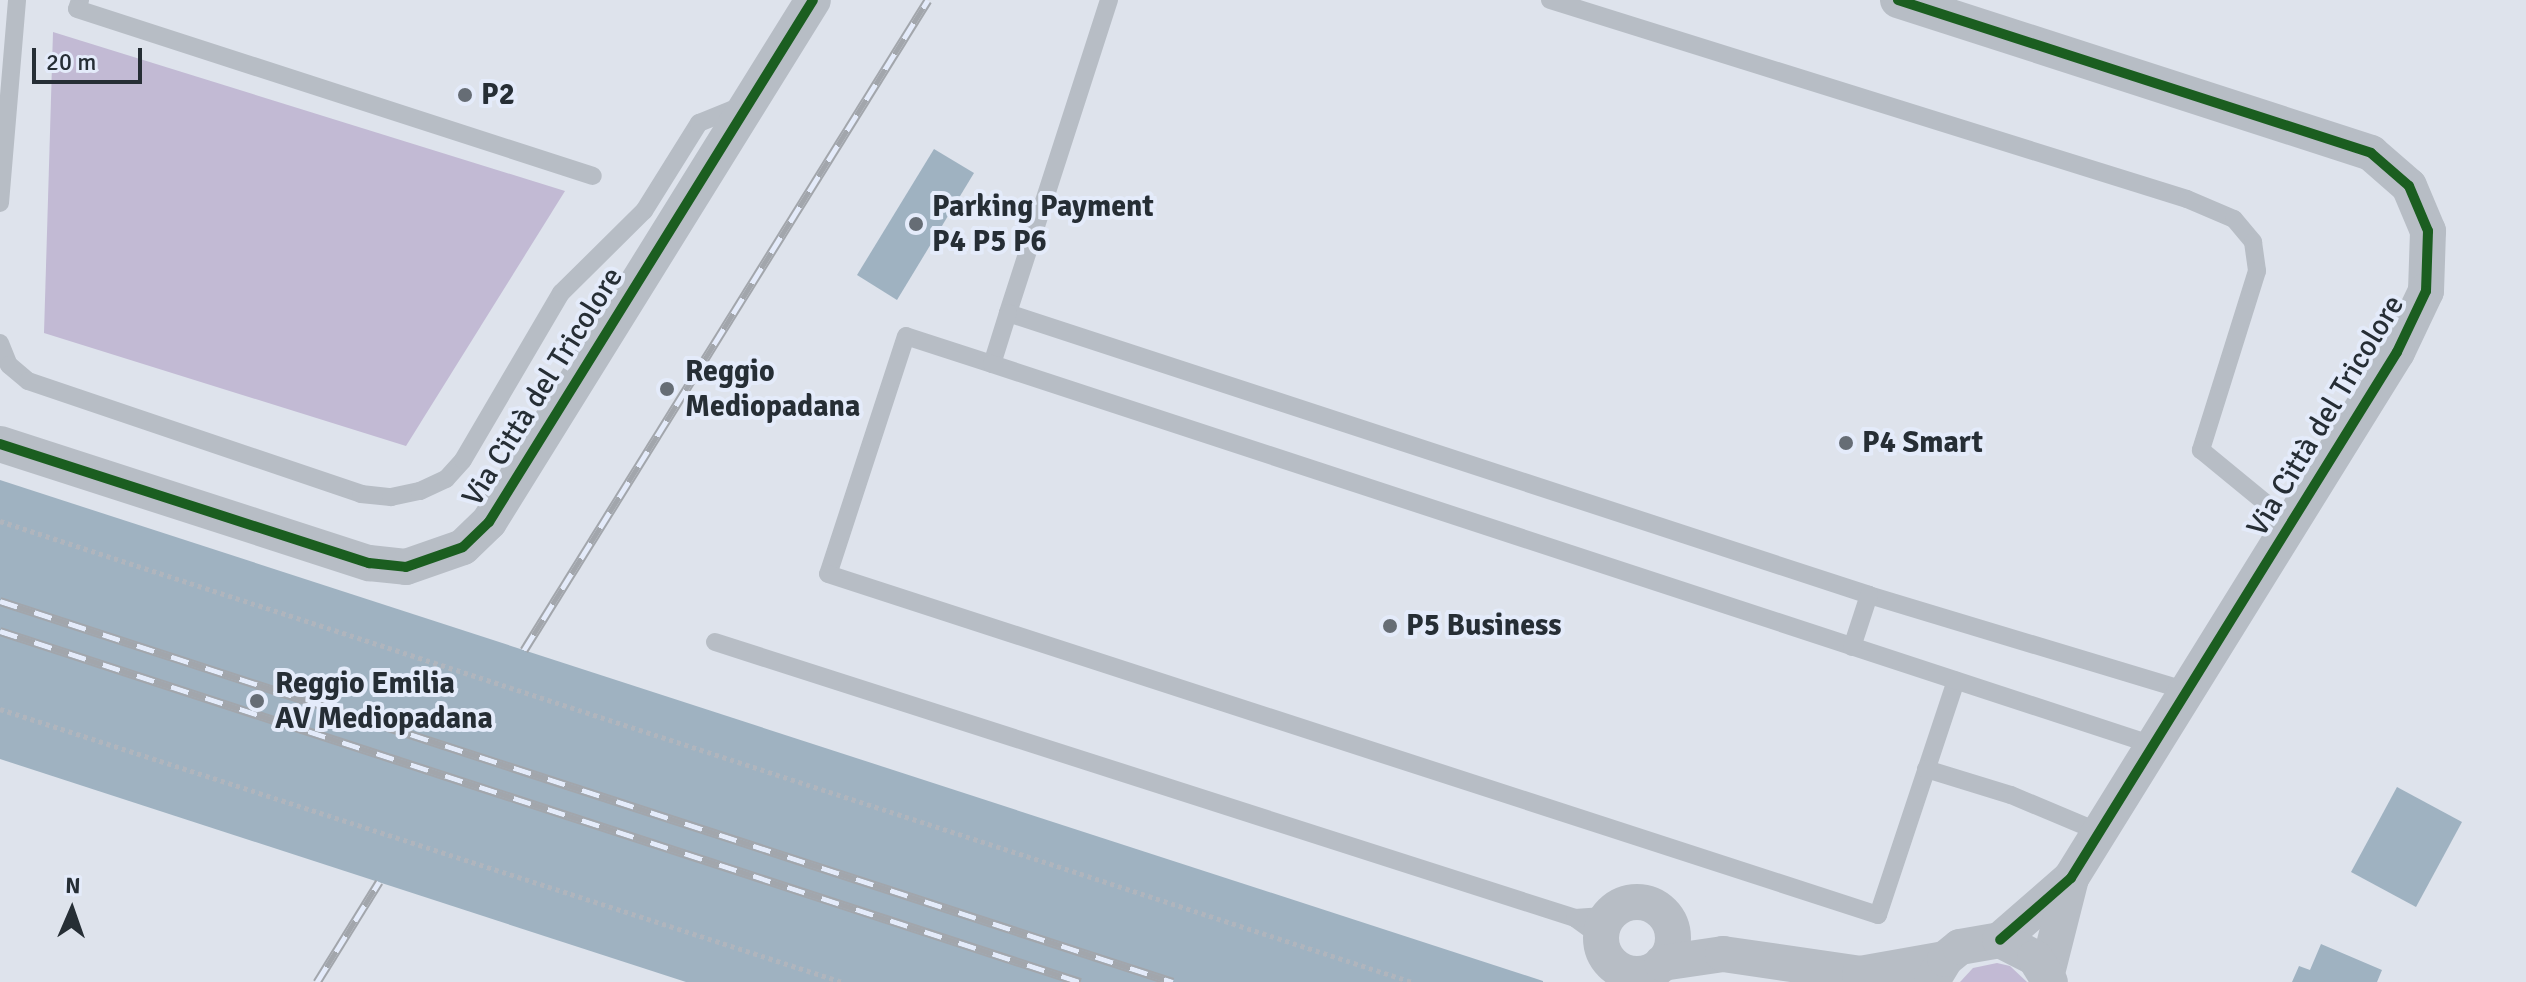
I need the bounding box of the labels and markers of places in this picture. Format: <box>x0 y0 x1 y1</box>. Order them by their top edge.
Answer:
place label: P2 <box>481 77 515 113</box>
marker: P2 <box>456 86 474 104</box>
place label: Parking Payment P4 P5 P6 <box>932 189 1154 260</box>
marker: Parking Payment P4 P5 P6 <box>907 215 925 233</box>
place label: Reggio Mediopadana <box>685 354 860 424</box>
marker: Reggio Mediopadana <box>656 378 678 400</box>
place label: P4 Smart <box>1862 425 1983 461</box>
marker: P4 Smart <box>1837 434 1855 452</box>
place label: P5 Business <box>1406 608 1562 644</box>
marker: P5 Business <box>1381 617 1399 635</box>
place label: Reggio Emilia AV Mediopadana <box>275 666 493 736</box>
marker: Reggio Emilia AV Mediopadana <box>246 690 268 712</box>

